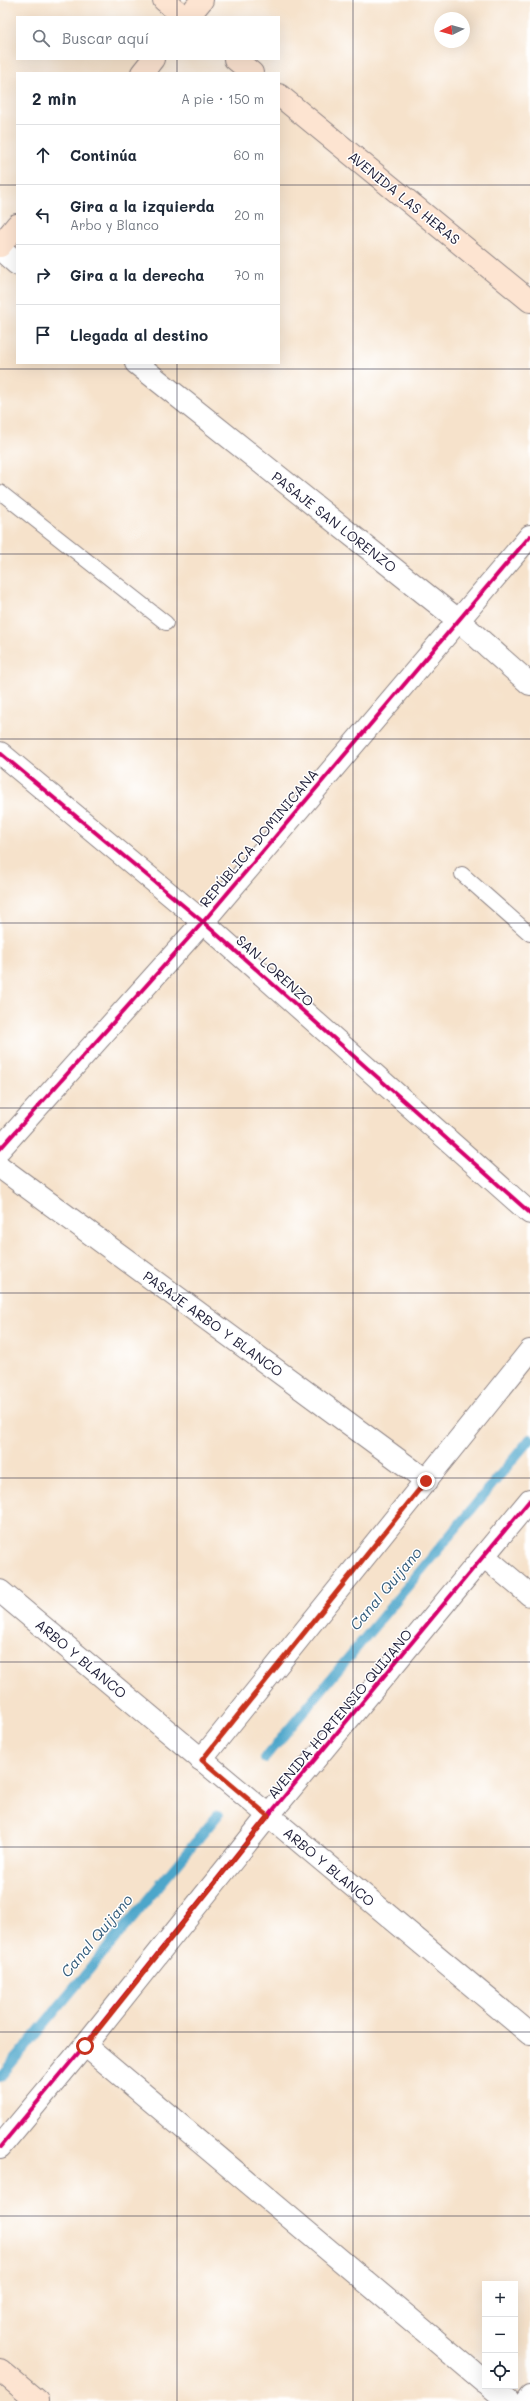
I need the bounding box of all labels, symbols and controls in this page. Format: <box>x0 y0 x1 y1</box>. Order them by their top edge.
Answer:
north arrow <box>434 12 470 48</box>
search box <box>16 16 280 60</box>
icon: search <box>30 27 52 49</box>
text: Buscar aquí <box>62 28 149 48</box>
text: 2 min <box>32 87 77 109</box>
text: A pie · 150 m <box>181 90 264 107</box>
icon: ahead <box>32 144 54 166</box>
text: Continúa <box>70 145 137 165</box>
text: 60 m <box>234 146 264 163</box>
street label: AVENIDA LAS HERAS <box>344 147 464 249</box>
text: Gira a la izquierda <box>70 196 215 216</box>
icon: left <box>32 204 54 226</box>
text: 20 m <box>234 206 264 223</box>
text: Arbo y Blanco <box>70 216 159 233</box>
icon: right <box>32 264 54 286</box>
text: Gira a la derecha <box>70 265 204 285</box>
text: 70 m <box>234 266 264 283</box>
icon: arrive <box>32 324 54 346</box>
text: Llegada al destino <box>70 325 208 345</box>
street label: PASAJE SAN LORENZO <box>268 467 401 576</box>
street label: REPÚBLICA DOMINICANA <box>195 764 322 911</box>
street label: SAN LORENZO <box>232 931 318 1011</box>
street label: PASAJE ARBO Y BLANCO <box>139 1266 287 1381</box>
route end <box>417 1472 435 1490</box>
water label: Canal Quijano <box>345 1543 426 1634</box>
street label: ARBO Y BLANCO <box>32 1615 131 1702</box>
street label: AVENIDA HORTENSIO QUIJANO <box>263 1625 416 1802</box>
street label: ARBO Y BLANCO <box>280 1823 379 1910</box>
water label: Canal Quijano <box>56 1890 137 1981</box>
route start <box>76 2037 94 2055</box>
map controls <box>482 2281 518 2389</box>
button: + <box>482 2281 518 2317</box>
button: − <box>482 2317 518 2353</box>
button: locate <box>482 2353 518 2389</box>

